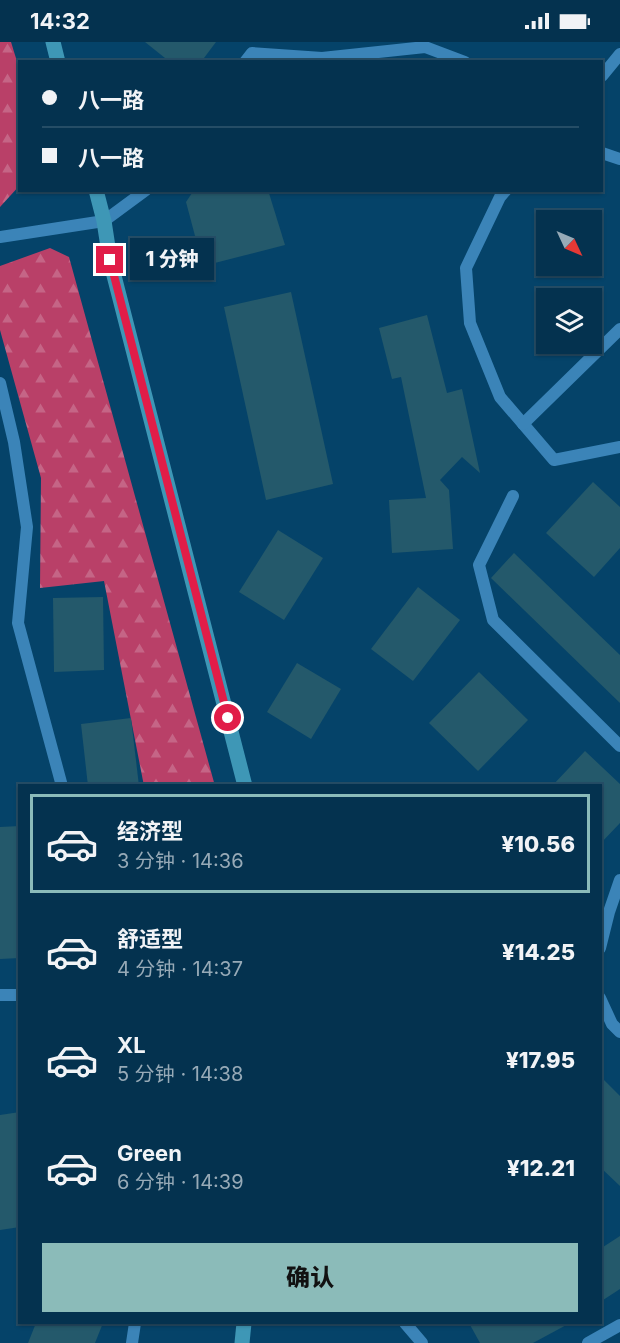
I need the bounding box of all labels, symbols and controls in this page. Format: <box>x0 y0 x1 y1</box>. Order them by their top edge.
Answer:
text: 14:32 <box>30 8 90 34</box>
text: 八一路 <box>78 87 144 113</box>
text: 八一路 <box>78 145 144 171</box>
north arrow <box>536 210 602 276</box>
map controls <box>536 210 602 354</box>
callout: 1 分钟 <box>131 239 215 281</box>
route end <box>96 246 123 273</box>
text: 1 分钟 <box>145 247 199 271</box>
button: layers <box>536 288 602 354</box>
route start <box>214 704 241 731</box>
icon: car <box>45 817 99 871</box>
text: 经济型 <box>117 818 183 844</box>
text: ¥10.56 <box>501 831 575 857</box>
text: 3 分钟 · 14:36 <box>117 849 244 873</box>
icon: car <box>45 925 99 979</box>
text: 舒适型 <box>117 926 183 952</box>
text: ¥14.25 <box>502 939 575 965</box>
text: 4 分钟 · 14:37 <box>117 957 243 981</box>
text: XL <box>117 1032 146 1058</box>
icon: car <box>45 1033 99 1087</box>
text: ¥17.95 <box>506 1047 575 1073</box>
text: 5 分钟 · 14:38 <box>117 1062 243 1086</box>
text: Green <box>117 1140 182 1166</box>
icon: car <box>45 1141 99 1195</box>
text: ¥12.21 <box>507 1155 575 1181</box>
text: 6 分钟 · 14:39 <box>117 1170 244 1194</box>
button: 确认 <box>42 1243 578 1312</box>

